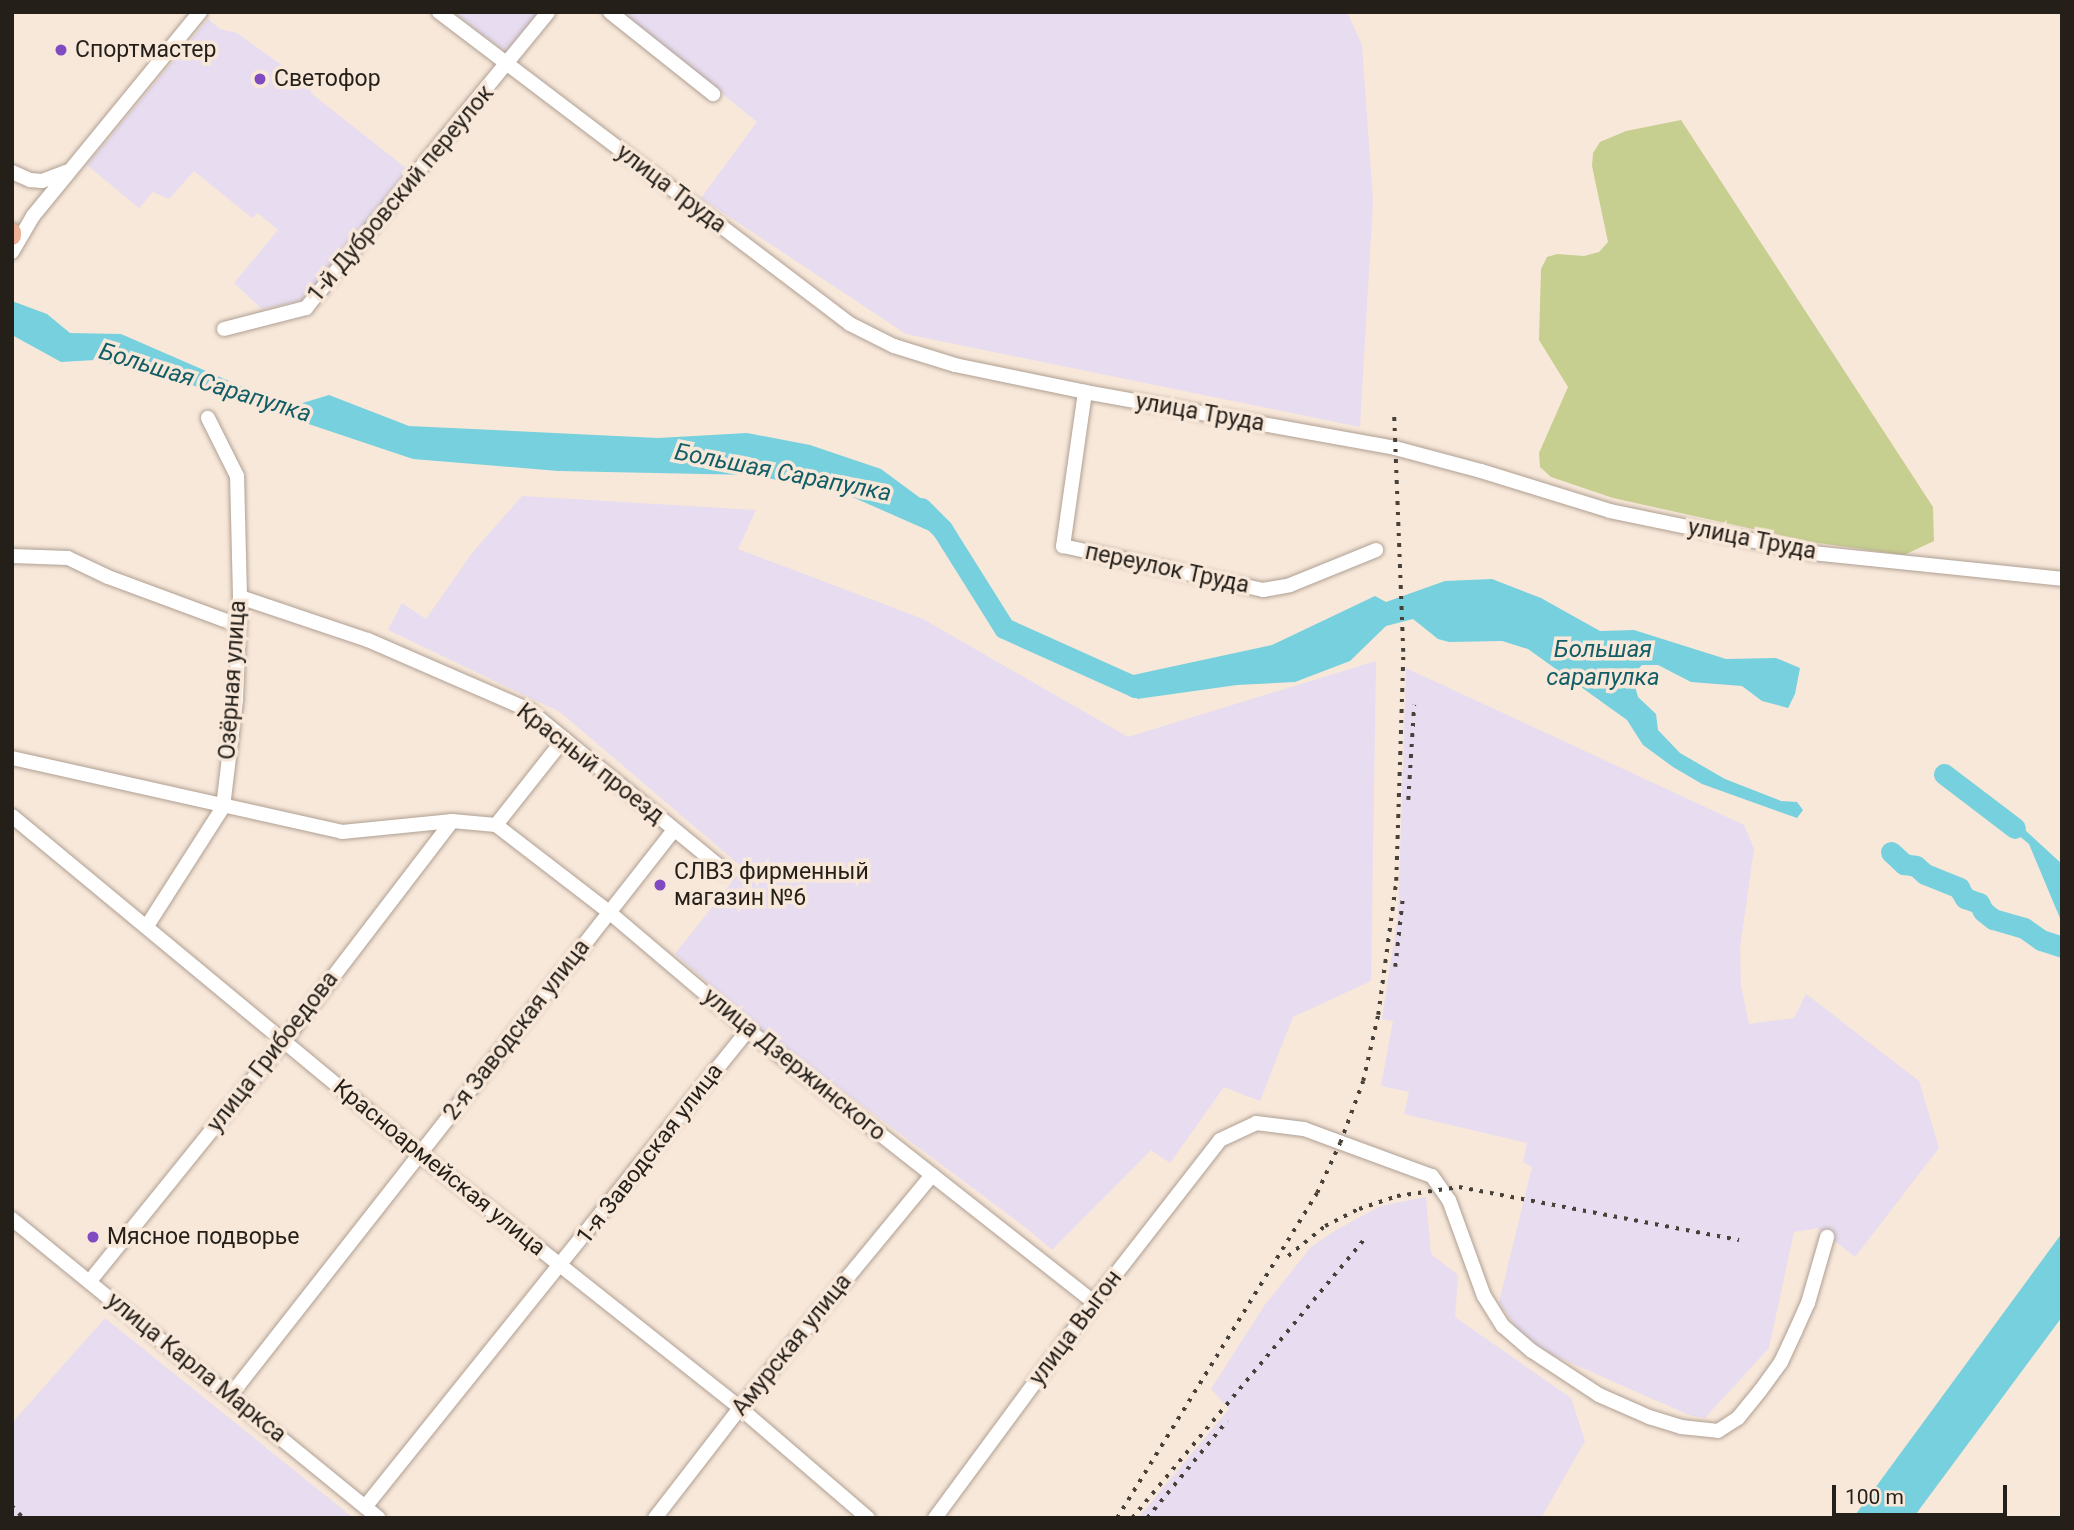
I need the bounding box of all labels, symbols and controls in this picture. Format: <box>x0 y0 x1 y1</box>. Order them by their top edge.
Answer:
place label: Спортмастер <box>75 36 216 64</box>
marker: Спортмастер <box>53 42 69 58</box>
place label: Светофор <box>274 65 381 93</box>
marker: Светофор <box>252 71 268 87</box>
street label: 1-й Дубровский переулок <box>302 80 500 308</box>
street label: улица Труда <box>610 139 732 239</box>
water label: Большая Сарапулка <box>95 337 315 429</box>
street label: улица Труда <box>1133 388 1267 438</box>
water label: Большая Сарапулка <box>672 438 894 508</box>
street label: улица Труда <box>1685 514 1819 566</box>
street label: переулок Труда <box>1082 538 1252 600</box>
street label: Озёрная улица <box>214 599 252 761</box>
water label: Большая сарапулка <box>1546 636 1660 692</box>
street label: Красный проезд <box>511 698 669 830</box>
place label: СЛВЗ фирменный магазин №6 <box>674 858 869 912</box>
marker: СЛВЗ фирменный магазин №6 <box>652 877 668 893</box>
street label: 2-я Заводская улица <box>438 934 596 1126</box>
street label: улица Грибоедова <box>202 966 344 1138</box>
street label: улица Дзержинского <box>697 983 891 1147</box>
street label: 1-я Заводская улица <box>571 1058 729 1250</box>
street label: Красноармейская улица <box>327 1074 551 1262</box>
place label: Мясное подворье <box>107 1223 299 1251</box>
marker: Мясное подворье <box>85 1229 101 1245</box>
street label: улица Выгон <box>1024 1265 1128 1391</box>
street label: Амурская улица <box>726 1269 858 1421</box>
street label: улица Карла Маркса <box>101 1287 291 1449</box>
scale bar <box>1836 1470 2011 1514</box>
text: 100 m <box>1845 1485 1904 1509</box>

